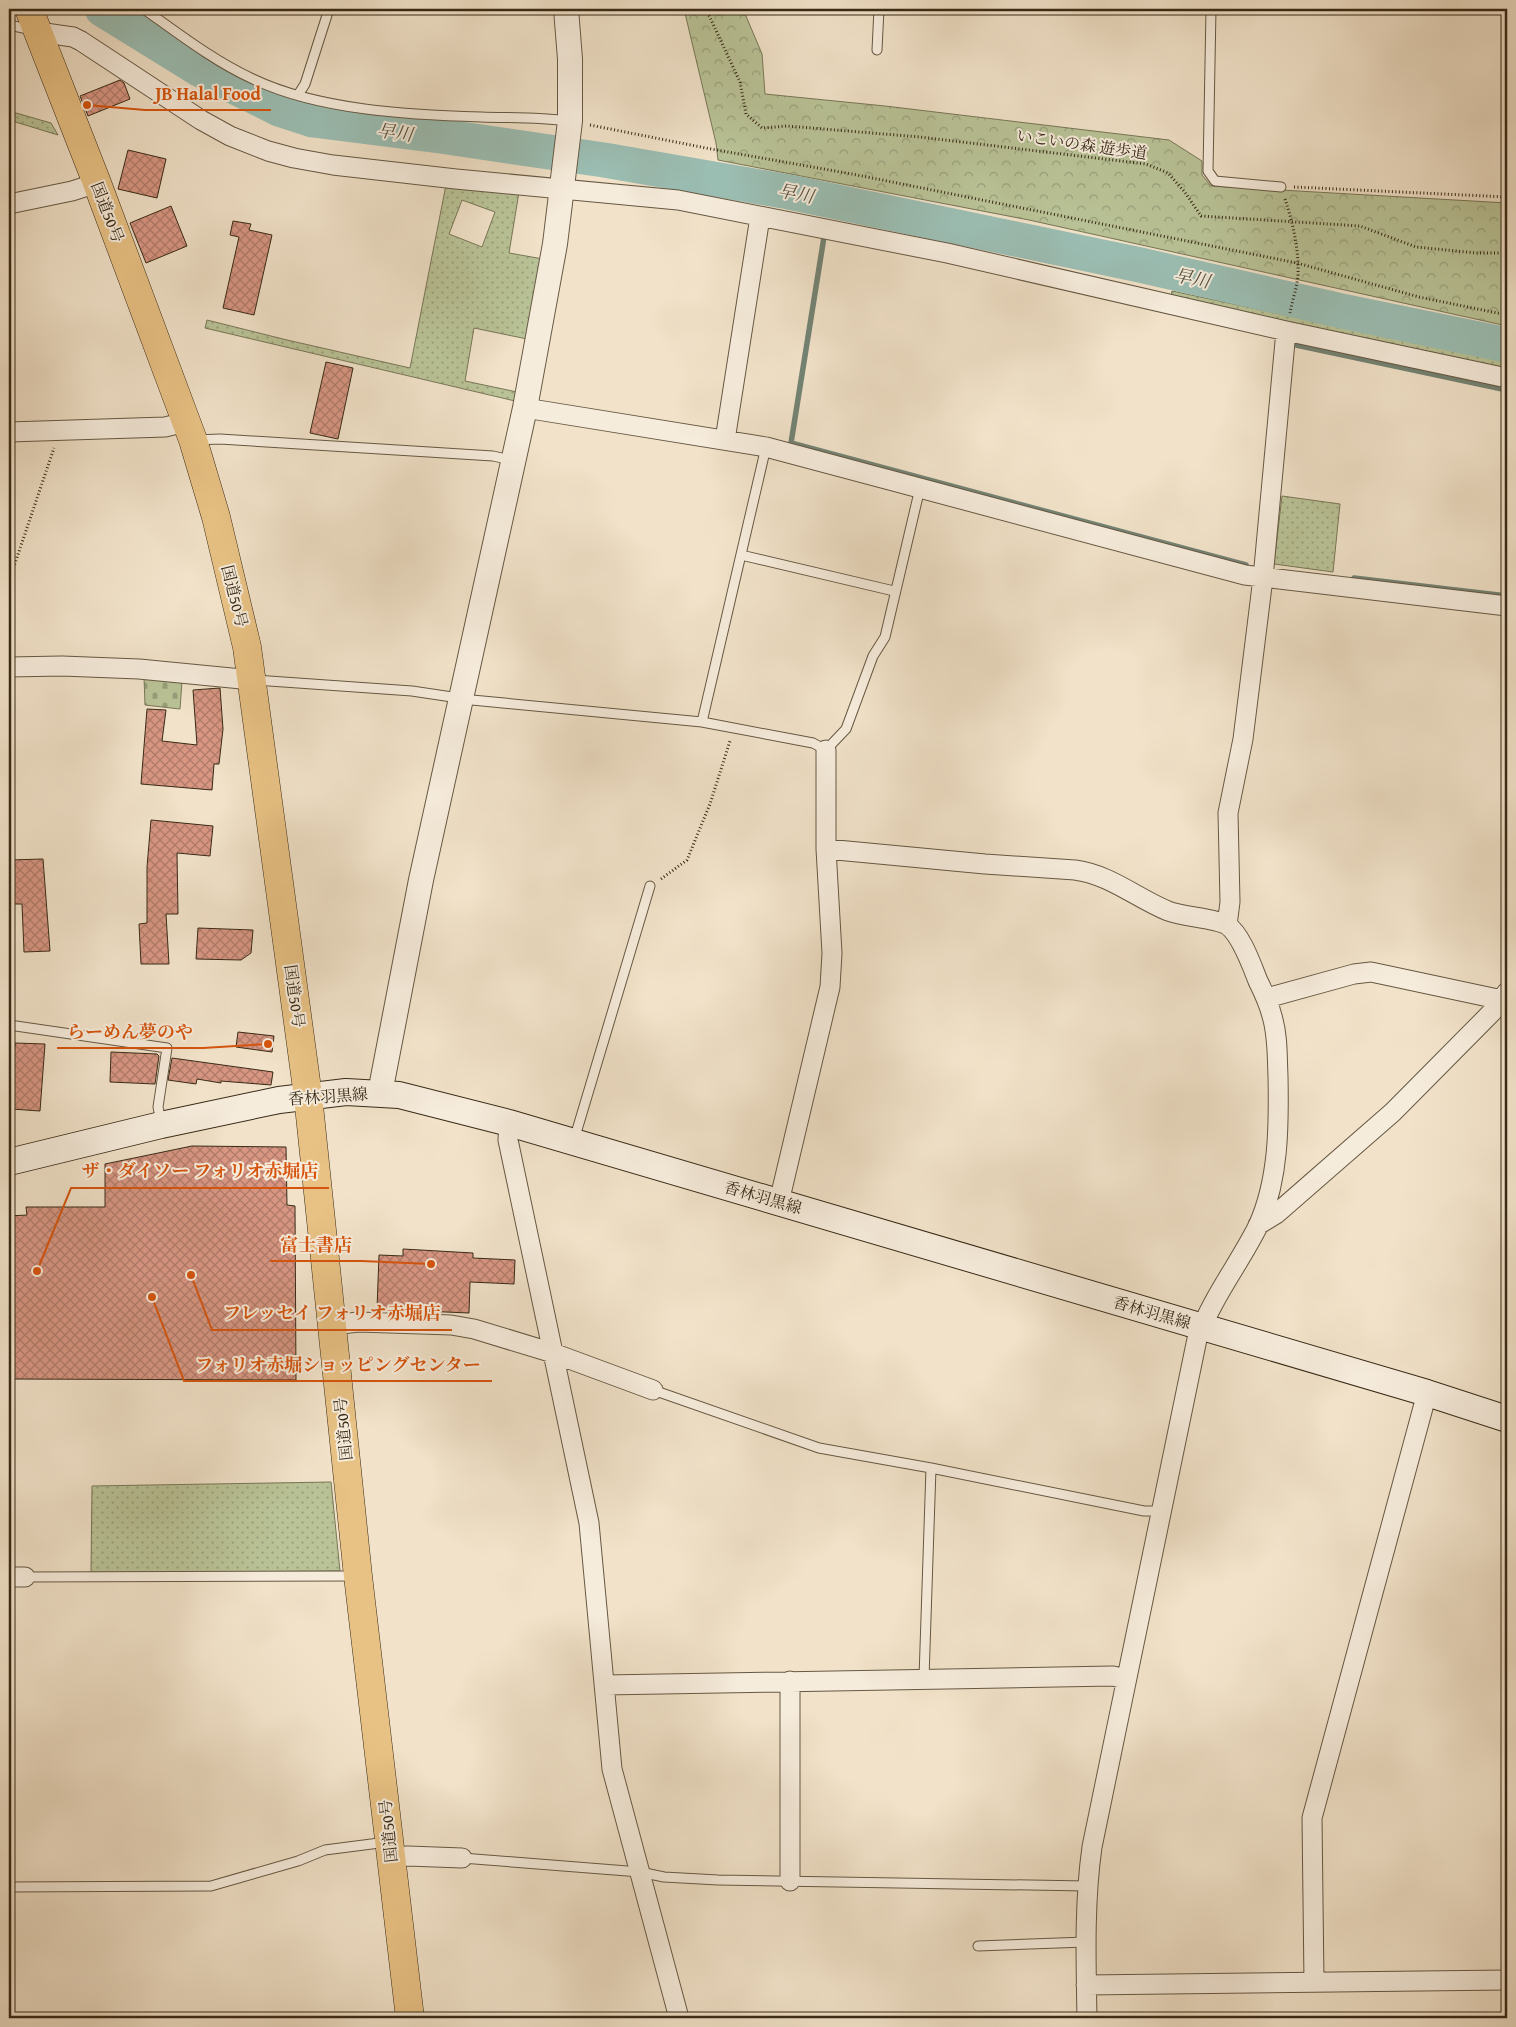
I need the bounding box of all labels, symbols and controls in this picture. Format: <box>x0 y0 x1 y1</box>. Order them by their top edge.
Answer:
callout: JB Halal Food <box>145 77 271 110</box>
text: JB Halal Food <box>152 80 261 107</box>
water label: 早川 <box>375 116 417 148</box>
street label: いこいの森 遊歩道 <box>1015 123 1149 165</box>
water label: 早川 <box>776 176 818 210</box>
street label: 国道50号 <box>85 178 131 246</box>
water label: 早川 <box>1172 261 1214 295</box>
street label: 国道50号 <box>216 562 254 630</box>
street label: 国道50号 <box>279 963 311 1029</box>
callout: らーめん夢のや <box>57 1015 203 1048</box>
text: らーめん夢のや <box>67 1018 193 1045</box>
street label: 香林羽黒線 <box>287 1081 369 1111</box>
callout: ザ・ダイソー フォリオ赤堀店 <box>71 1155 329 1188</box>
text: ザ・ダイソー フォリオ赤堀店 <box>82 1157 318 1184</box>
street label: 香林羽黒線 <box>721 1174 805 1220</box>
callout: 富士書店 <box>270 1228 362 1261</box>
text: 富士書店 <box>280 1231 352 1258</box>
street label: 香林羽黒線 <box>1110 1289 1194 1335</box>
callout: フレッセイ フォリオ赤堀店 <box>212 1297 452 1330</box>
text: フレッセイ フォリオ赤堀店 <box>223 1299 441 1326</box>
callout: フォリオ赤堀ショッピングセンター <box>184 1348 492 1381</box>
text: フォリオ赤堀ショッピングセンター <box>195 1351 481 1378</box>
street label: 国道50号 <box>328 1396 358 1462</box>
street label: 国道50号 <box>373 1798 403 1864</box>

